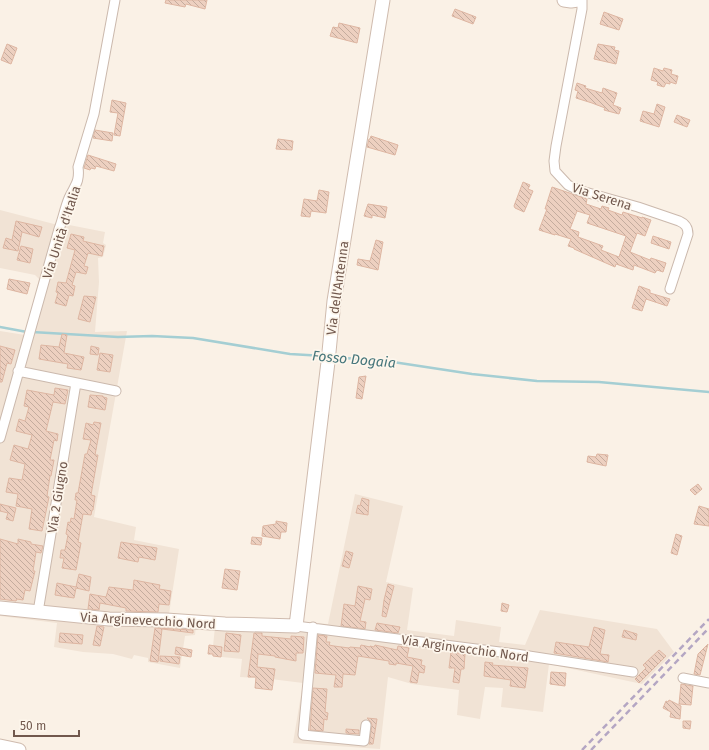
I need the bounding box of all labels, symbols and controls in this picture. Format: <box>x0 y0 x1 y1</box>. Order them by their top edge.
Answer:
street label: Via Serena <box>570 180 634 213</box>
street label: Via Unità d'Italia <box>39 184 84 281</box>
street label: Via dell'Antenna <box>323 240 352 336</box>
water label: Fosso Dogaia <box>311 347 397 372</box>
street label: Via 2 Giugno <box>44 460 71 534</box>
street label: Via Arginevecchio Nord <box>80 609 216 632</box>
street label: Via Arginvecchio Nord <box>400 632 530 665</box>
scale bar <box>14 712 79 738</box>
text: 50 m <box>20 719 46 733</box>

